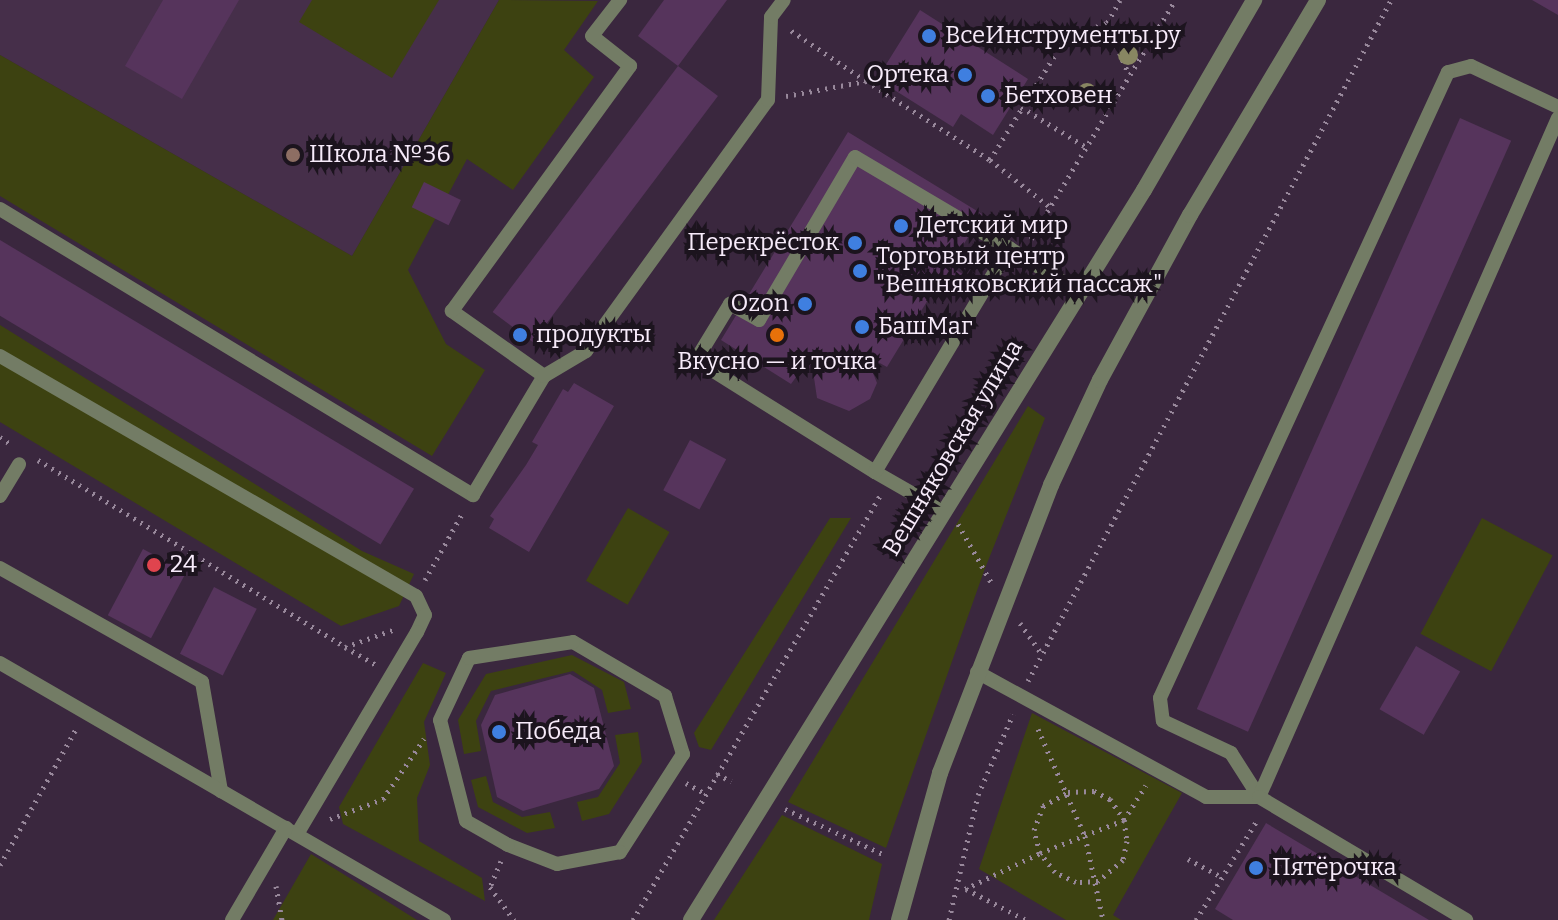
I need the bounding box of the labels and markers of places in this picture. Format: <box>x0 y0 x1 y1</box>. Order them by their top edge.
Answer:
place label: ВсеИнструменты.ру <box>945 22 1181 50</box>
marker: ВсеИнструменты.ру <box>920 27 938 45</box>
place label: Ортека <box>866 61 949 89</box>
marker: Ортека <box>956 66 974 84</box>
place label: Бетховен <box>1004 82 1113 110</box>
marker: Бетховен <box>979 87 997 105</box>
place label: Школа №36 <box>309 141 451 169</box>
marker: Школа №36 <box>284 146 302 164</box>
place label: Детский мир <box>917 212 1068 240</box>
marker: Детский мир <box>892 217 910 235</box>
place label: Перекрёсток <box>687 229 839 257</box>
marker: Перекрёсток <box>846 234 864 252</box>
place label: Торговый центр "Вешняковский пассаж" <box>876 243 1162 299</box>
marker: Торговый центр "Вешняковский пассаж" <box>851 262 869 280</box>
place label: Ozon <box>731 290 789 318</box>
marker: Ozon <box>796 295 814 313</box>
place label: БашМаг <box>878 313 972 341</box>
marker: БашМаг <box>853 318 871 336</box>
place label: продукты <box>536 321 651 349</box>
marker: продукты <box>511 326 529 344</box>
marker: Вкусно — и точка <box>768 326 786 344</box>
place label: Вкусно — и точка <box>677 348 877 376</box>
place label: 24 <box>170 551 197 579</box>
marker: 24 <box>145 556 163 574</box>
place label: Победа <box>515 718 602 746</box>
marker: Победа <box>490 723 508 741</box>
place label: Пятёрочка <box>1272 854 1397 882</box>
marker: Пятёрочка <box>1247 859 1265 877</box>

